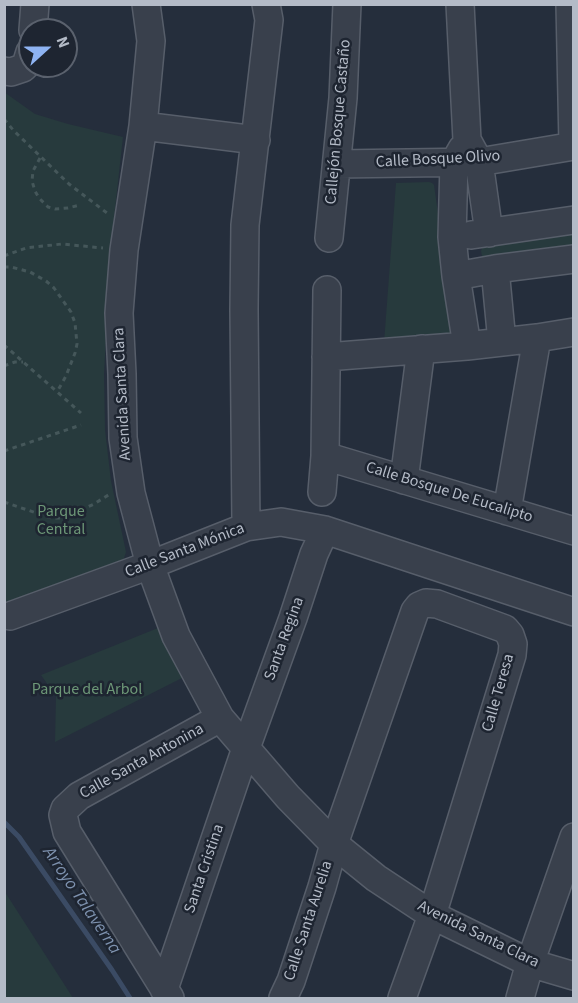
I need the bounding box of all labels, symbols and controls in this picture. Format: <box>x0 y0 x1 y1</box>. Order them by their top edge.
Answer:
north arrow <box>18 18 78 78</box>
text: N <box>51 33 75 51</box>
street label: Callejón Bosque Castaño <box>322 39 356 205</box>
street label: Calle Bosque Olivo <box>375 147 501 173</box>
street label: Avenida Santa Clara <box>110 327 136 461</box>
street label: Calle Bosque De Eucalipto <box>363 458 535 528</box>
park label: Parque Central <box>37 502 85 540</box>
street label: Calle Santa Mónica <box>123 519 247 583</box>
street label: Santa Regina <box>261 595 309 683</box>
street label: Calle Teresa <box>479 652 519 734</box>
park label: Parque del Arbol <box>32 680 142 700</box>
street label: Calle Santa Antonina <box>77 720 207 804</box>
street label: Santa Cristina <box>181 822 229 916</box>
water label: Arroyo Talaverna <box>37 843 125 959</box>
street label: Calle Santa Aurelia <box>281 859 337 983</box>
street label: Avenida Santa Clara <box>414 897 542 973</box>

